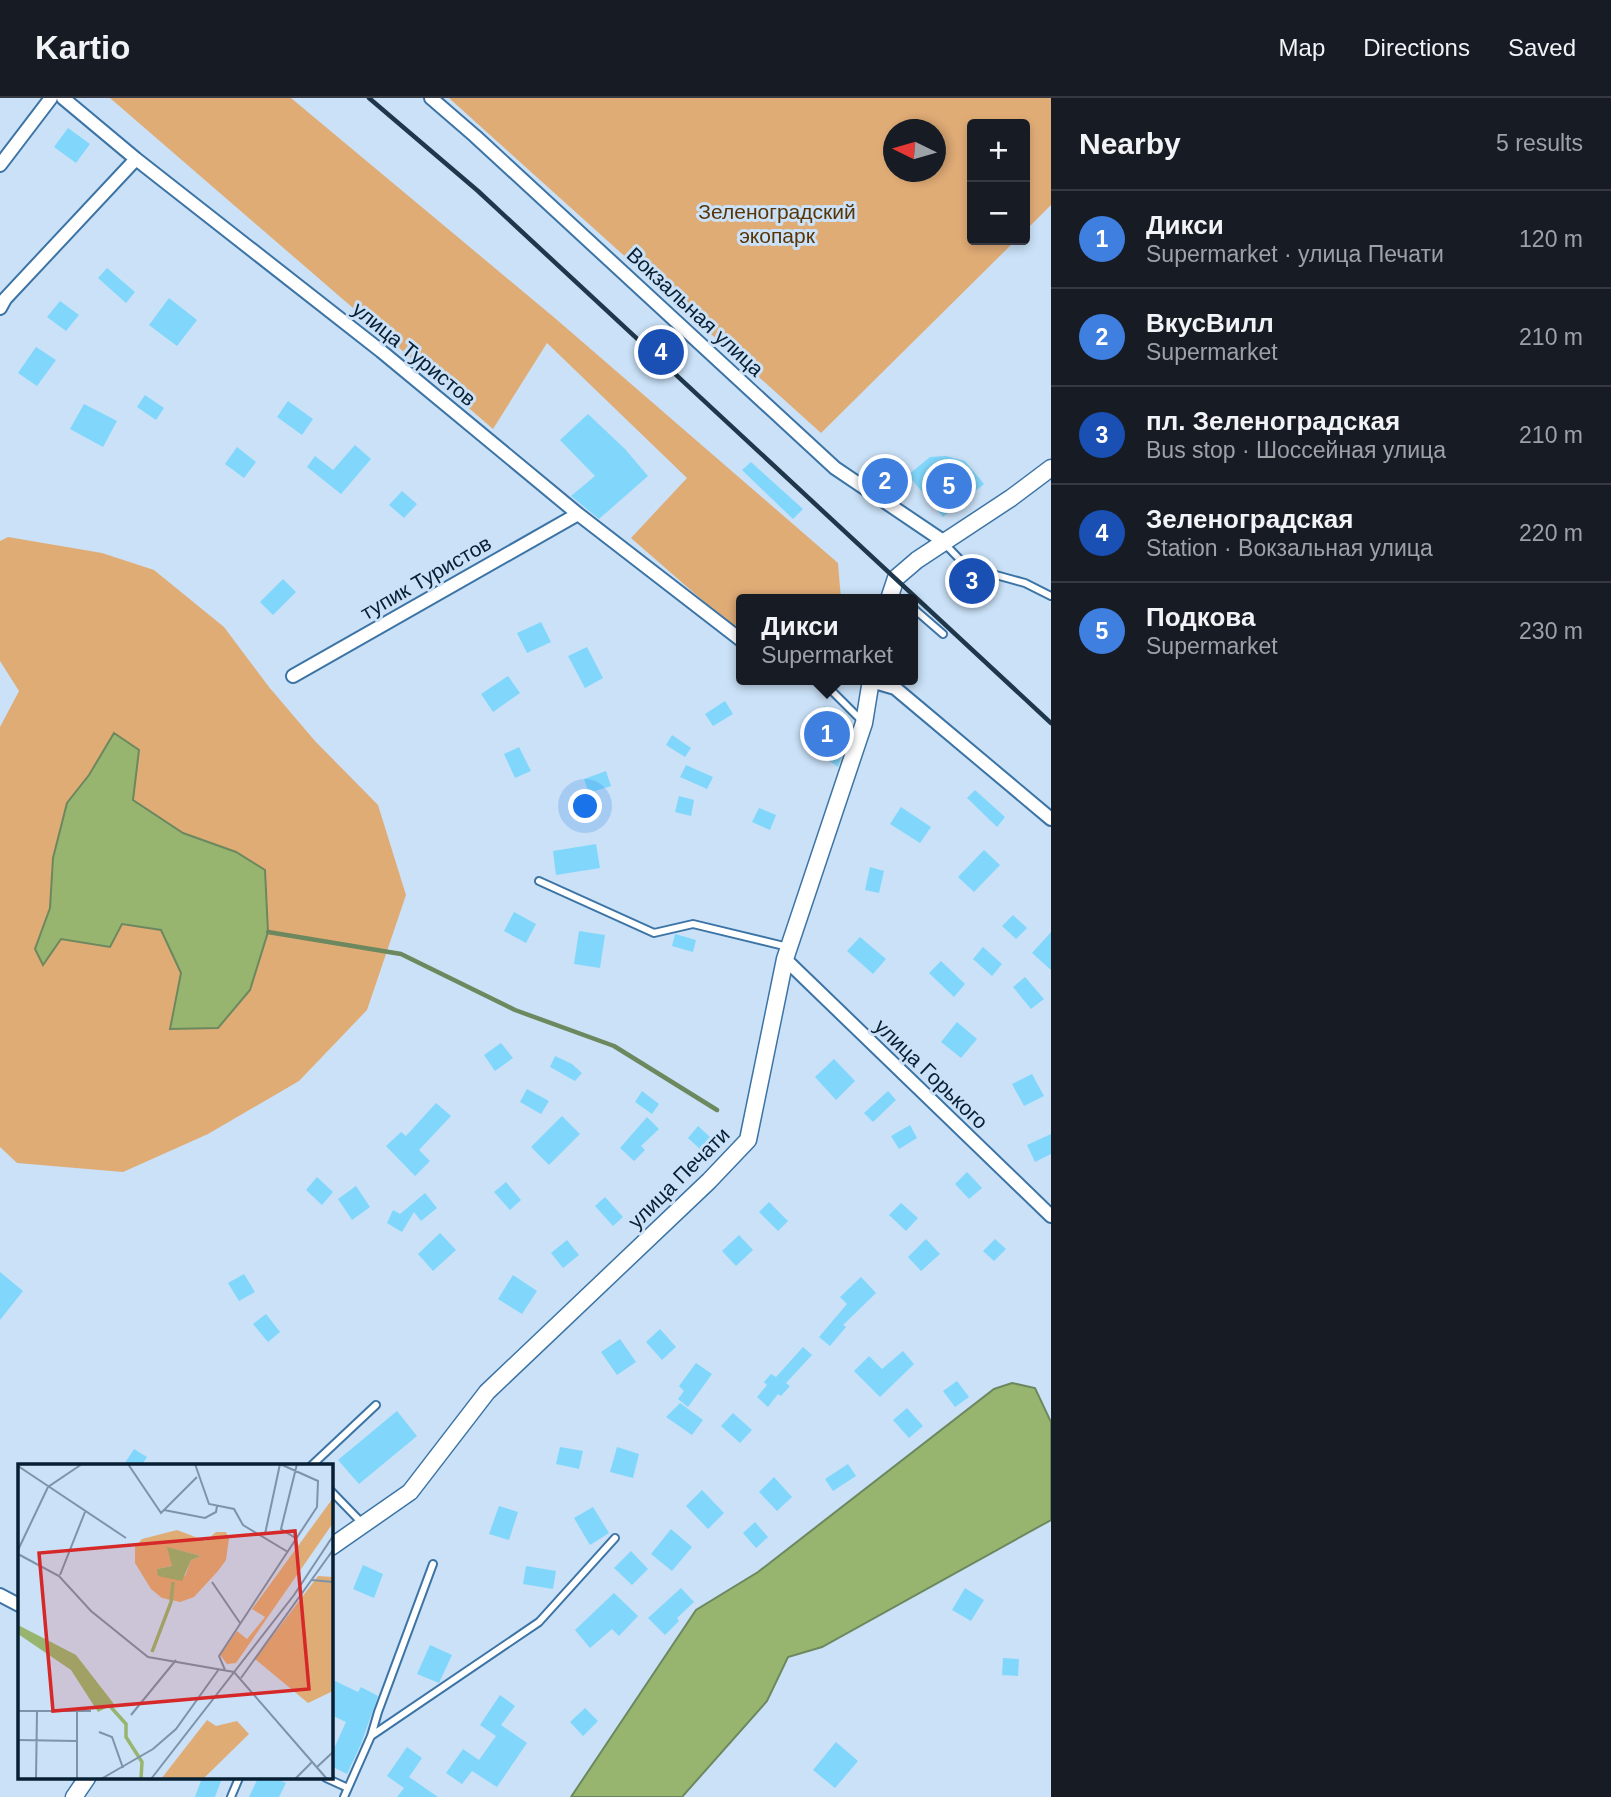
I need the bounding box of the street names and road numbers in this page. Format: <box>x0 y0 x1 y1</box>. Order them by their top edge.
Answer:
street label: Вокзальная улица <box>622 243 768 381</box>
street label: улица Туристов <box>348 297 480 410</box>
street label: тупик Туристов <box>357 531 495 624</box>
street label: улица Горького <box>870 1014 992 1133</box>
street label: улица Печати <box>623 1122 734 1233</box>

